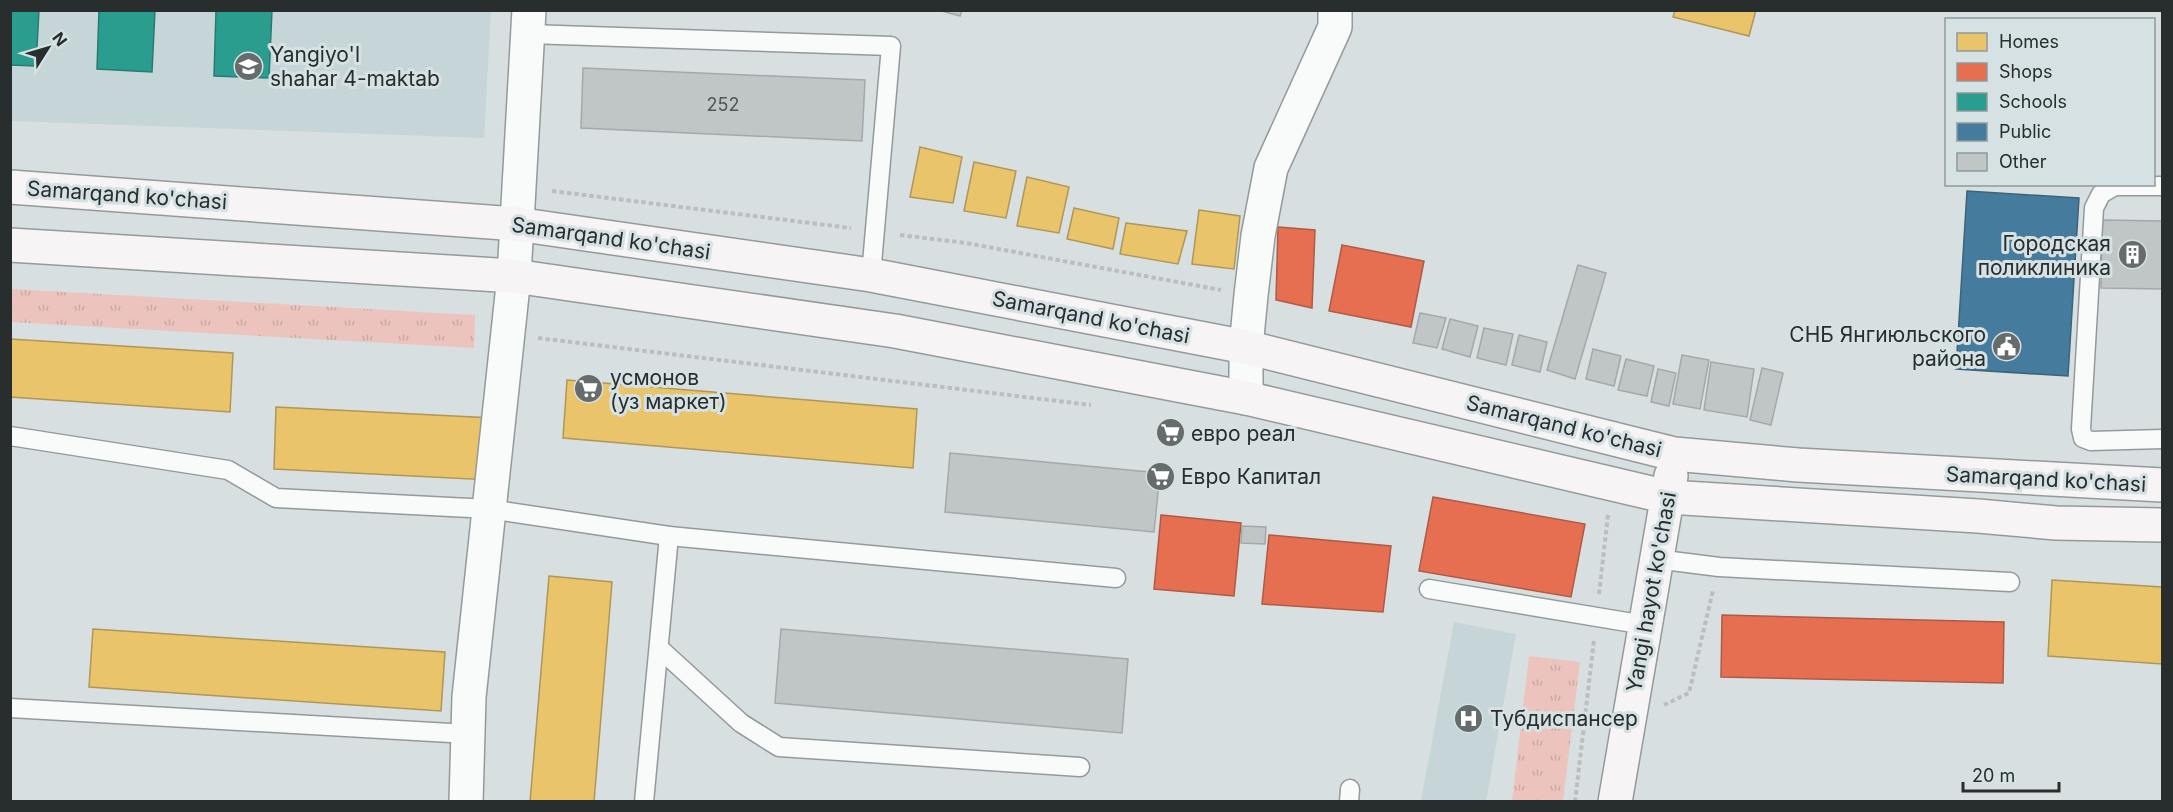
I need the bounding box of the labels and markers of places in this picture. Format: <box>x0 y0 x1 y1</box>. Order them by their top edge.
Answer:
place label: Yangiyo'l shahar 4-maktab <box>270 42 440 91</box>
school or university icon: Yangiyo'l shahar 4-maktab <box>233 50 265 82</box>
place label: Городская поликлиника <box>1978 231 2111 280</box>
building icon: Городская поликлиника <box>2116 239 2148 271</box>
place label: СНБ Янгиюльского района <box>1789 322 1986 371</box>
public building icon: СНБ Янгиюльского района <box>1991 330 2023 362</box>
place label: усмонов (уз маркет) <box>610 365 727 414</box>
supermarket icon: усмонов (уз маркет) <box>573 373 605 405</box>
supermarket icon: евро реал <box>1154 417 1186 449</box>
place label: евро реал <box>1191 421 1296 446</box>
supermarket icon: Евро Капитал <box>1144 460 1176 492</box>
place label: Евро Капитал <box>1181 464 1321 489</box>
hospital icon: Тубдиспансер <box>1453 702 1485 734</box>
place label: Тубдиспансер <box>1490 706 1638 731</box>

